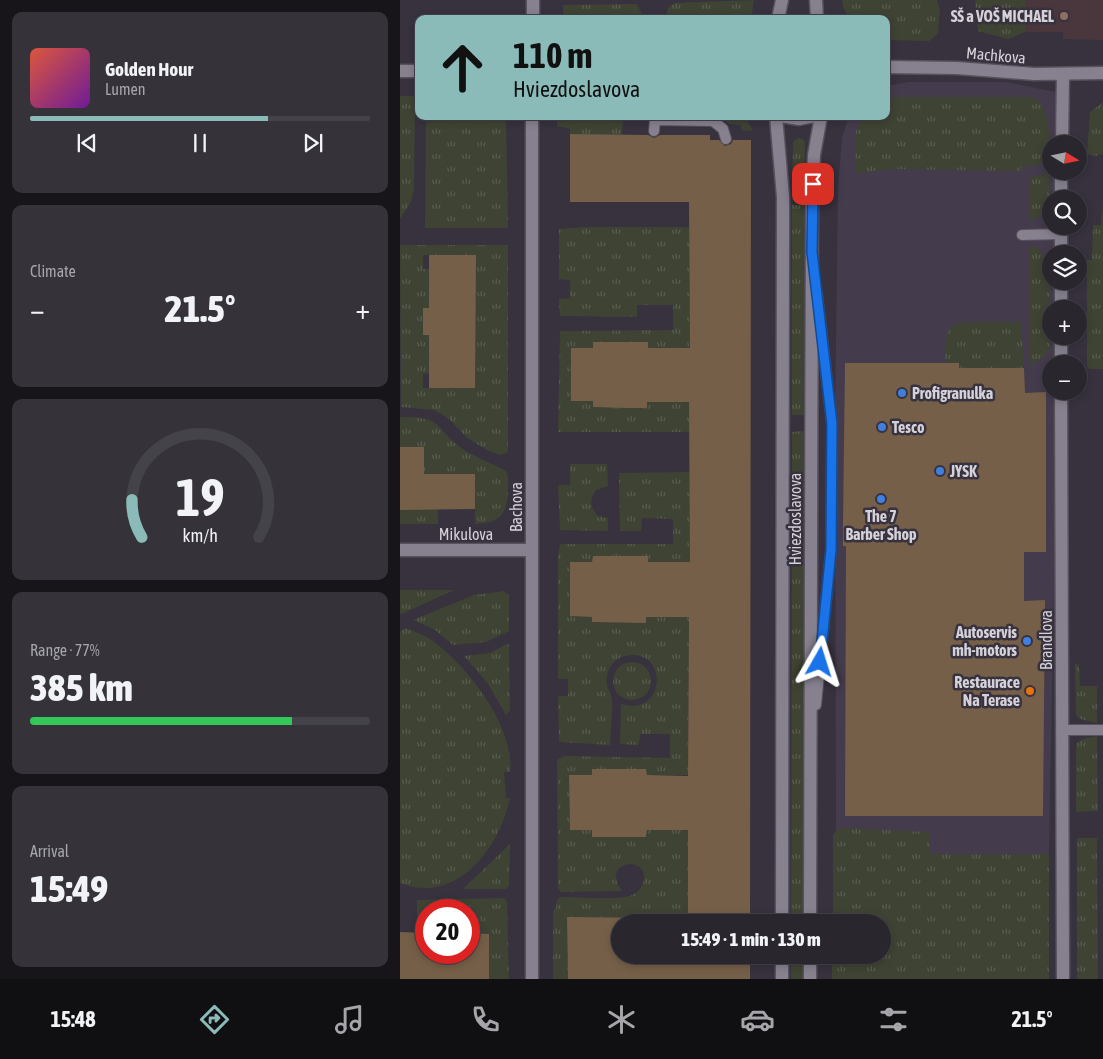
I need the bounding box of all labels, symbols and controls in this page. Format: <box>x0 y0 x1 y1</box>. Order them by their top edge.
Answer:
place label: SŠ a VOŠ MICHAEL <box>951 7 1055 25</box>
marker: SŠ a VOŠ MICHAEL <box>1058 10 1070 22</box>
icon: ahead <box>430 35 495 100</box>
text: 110 m <box>513 35 592 75</box>
street label: Machkova <box>965 43 1027 67</box>
text: Golden Hour <box>105 58 193 80</box>
text: Hviezdoslavova <box>513 76 640 102</box>
text: Lumen <box>105 80 145 98</box>
icon: previous <box>73 129 101 157</box>
icon: pause <box>186 129 214 157</box>
icon: next <box>299 129 327 157</box>
north arrow <box>1042 135 1088 180</box>
map controls <box>1042 135 1087 400</box>
pin <box>792 163 834 205</box>
icon: arrive <box>799 170 827 198</box>
button: search <box>1042 190 1087 235</box>
button: layers <box>1042 245 1087 290</box>
text: Climate <box>30 262 76 280</box>
text: 21.5° <box>165 287 235 330</box>
text: − <box>30 293 45 325</box>
text: + <box>355 293 370 325</box>
button: + <box>1042 300 1087 345</box>
button: − <box>1042 355 1087 400</box>
place label: Profigranulka <box>912 384 993 402</box>
marker: Profigranulka <box>896 387 908 399</box>
place label: Tesco <box>892 418 925 436</box>
marker: Tesco <box>876 421 888 433</box>
place label: JYSK <box>949 462 977 480</box>
marker: JYSK <box>934 465 946 477</box>
text: 19 <box>176 467 224 527</box>
street label: Hviezdoslavova <box>786 473 804 565</box>
street label: Bachova <box>507 482 525 532</box>
marker: The 7 Barber Shop <box>875 493 887 505</box>
place label: The 7 Barber Shop <box>845 507 917 543</box>
text: km/h <box>182 525 218 546</box>
street label: Mikulova <box>439 525 493 543</box>
street label: Brandlova <box>1037 610 1055 670</box>
place label: Autoservis mh-motors <box>952 623 1017 659</box>
position arrow <box>793 635 845 687</box>
marker: Autoservis mh-motors <box>1021 635 1033 647</box>
text: Range · 77% <box>30 641 100 659</box>
text: 385 km <box>30 666 133 709</box>
place label: Restaurace Na Terase <box>954 673 1020 709</box>
marker: Restaurace Na Terase <box>1024 685 1036 697</box>
text: Arrival <box>30 842 69 860</box>
text: 15:49 <box>30 867 108 910</box>
speed limit sign: 20 <box>415 899 480 964</box>
text: 15:49 · 1 min · 130 m <box>681 928 821 950</box>
icon: directions <box>197 1002 232 1037</box>
icon: music <box>332 1002 367 1037</box>
icon: phone <box>468 1002 503 1037</box>
icon: climate <box>604 1002 639 1037</box>
icon: car <box>740 1002 775 1037</box>
icon: filters <box>876 1002 911 1037</box>
text: 15:48 <box>50 1006 96 1032</box>
text: 21.5° <box>1011 1006 1053 1032</box>

